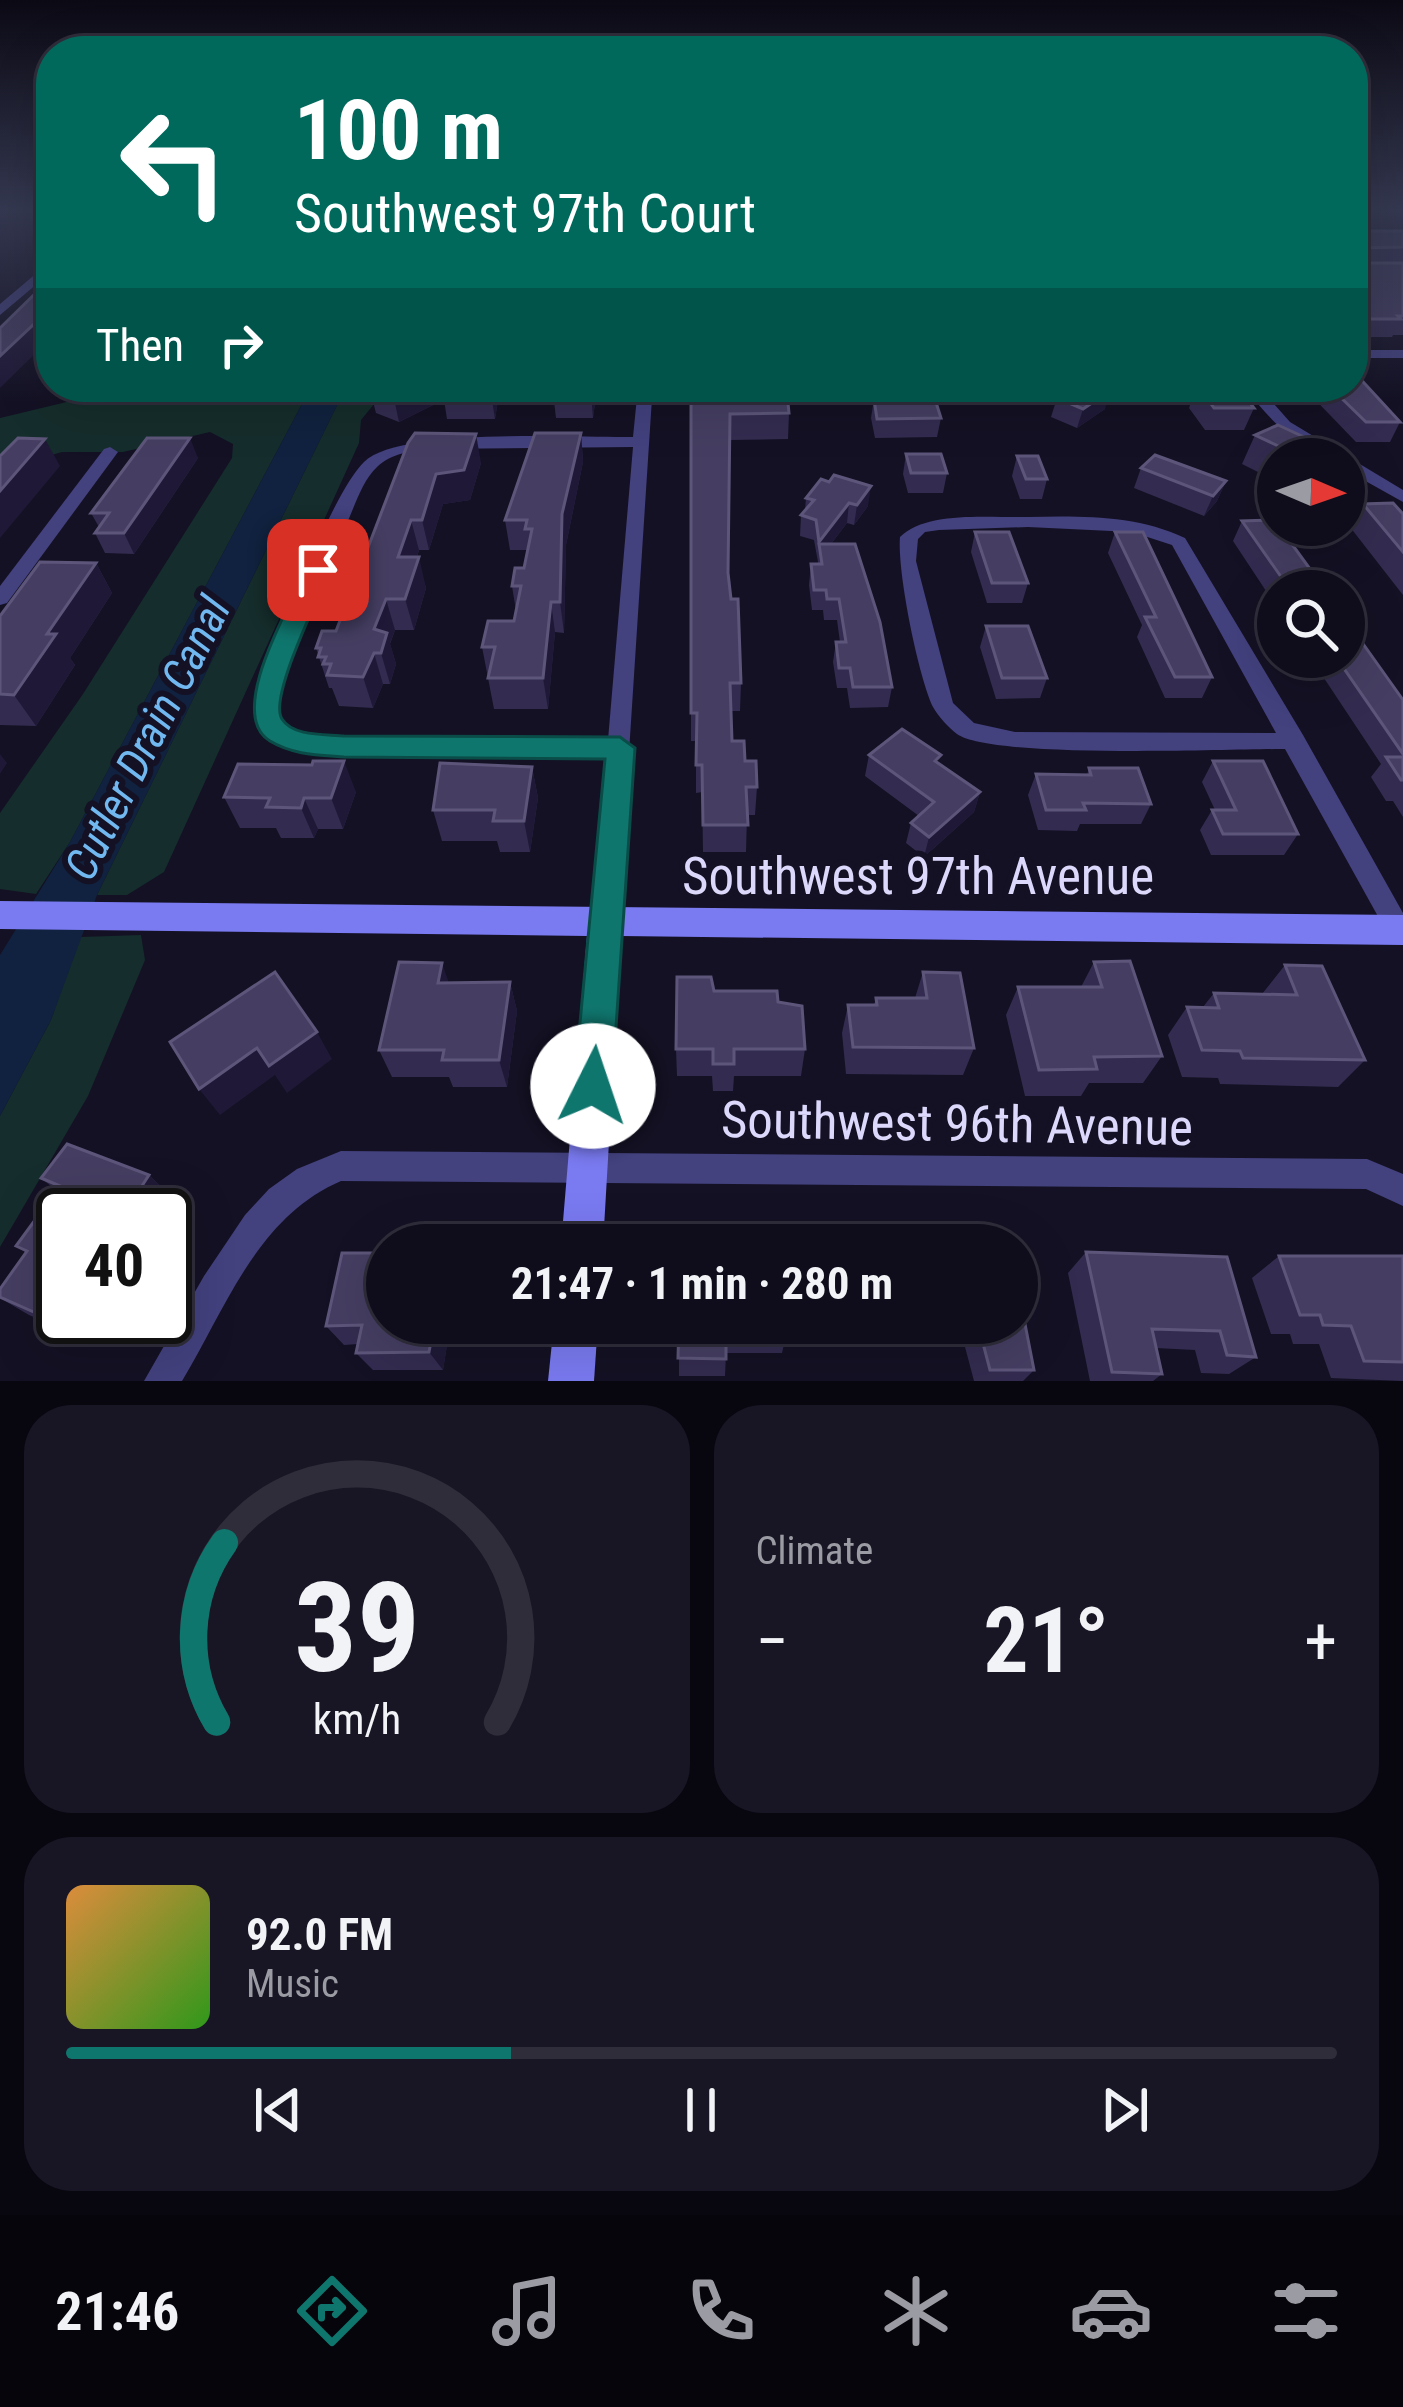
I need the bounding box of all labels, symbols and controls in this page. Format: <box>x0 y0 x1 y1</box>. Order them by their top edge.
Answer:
text: 100 m <box>294 81 503 180</box>
icon: left <box>96 84 252 240</box>
text: Southwest 97th Court <box>294 182 756 245</box>
icon: right <box>208 312 274 378</box>
text: Then <box>96 319 184 372</box>
north arrow <box>1257 438 1365 546</box>
map controls <box>1257 438 1365 678</box>
pin <box>267 519 369 621</box>
icon: arrive <box>285 537 351 603</box>
button: search <box>1257 570 1365 678</box>
water label: Cutler Drain Canal <box>53 587 242 888</box>
street label: Southwest 97th Avenue <box>682 847 1154 906</box>
position arrow <box>530 1023 656 1149</box>
street label: Southwest 96th Avenue <box>720 1090 1194 1157</box>
speed limit sign: 40 <box>36 1188 192 1344</box>
text: 21:47 · 1 min · 280 m <box>511 1257 893 1310</box>
text: Climate <box>756 1528 873 1574</box>
text: 39 <box>294 1555 420 1701</box>
text: 21° <box>983 1589 1109 1694</box>
text: − <box>756 1603 789 1680</box>
text: + <box>1304 1603 1337 1680</box>
text: km/h <box>313 1694 401 1744</box>
text: 92.0 FM <box>246 1908 393 1961</box>
text: Music <box>246 1961 339 2007</box>
icon: previous <box>245 2077 311 2143</box>
icon: pause <box>668 2077 734 2143</box>
icon: next <box>1092 2077 1158 2143</box>
icon: directions <box>290 2269 374 2353</box>
icon: music <box>485 2269 569 2353</box>
icon: phone <box>679 2269 763 2353</box>
icon: climate <box>874 2269 958 2353</box>
icon: car <box>1069 2269 1153 2353</box>
icon: filters <box>1264 2269 1348 2353</box>
text: 21:46 <box>55 2280 179 2343</box>

